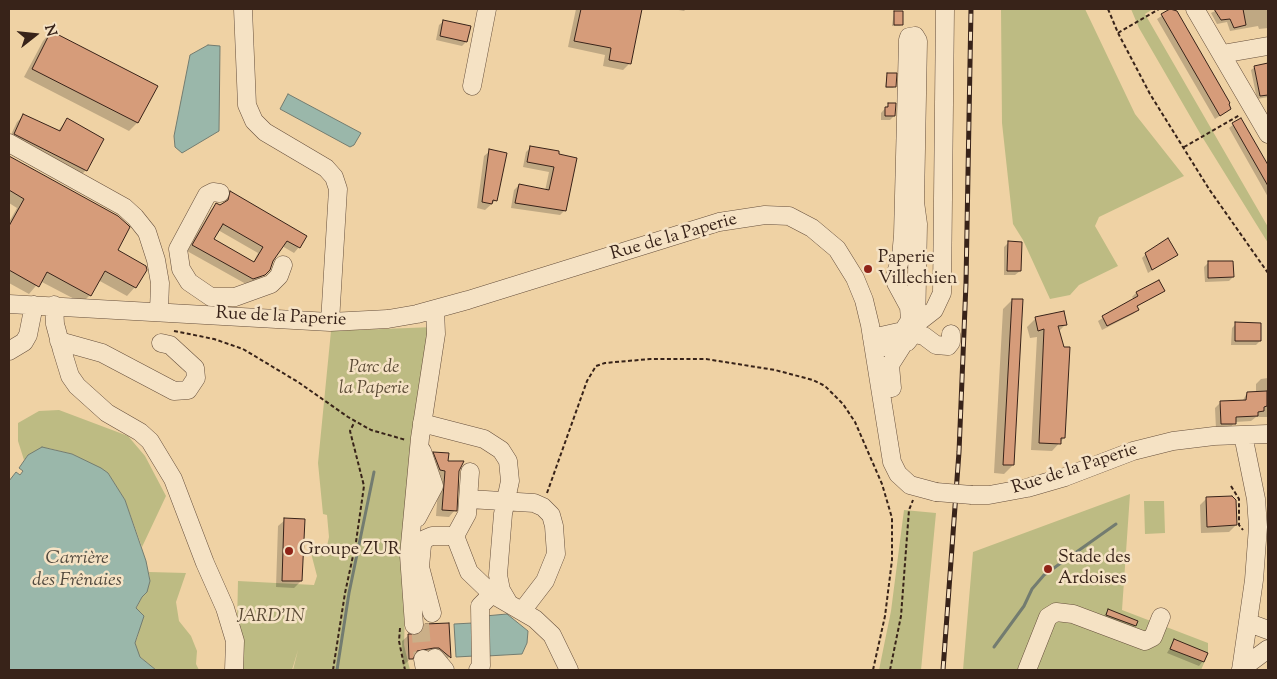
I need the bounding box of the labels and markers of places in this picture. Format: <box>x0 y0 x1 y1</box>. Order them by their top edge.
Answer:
place label: Paperie Villechien <box>878 248 957 290</box>
marker: Paperie Villechien <box>862 263 874 275</box>
place label: Groupe ZUR <box>299 540 401 562</box>
marker: Groupe ZUR <box>283 545 295 557</box>
place label: Stade des Ardoises <box>1058 548 1131 590</box>
marker: Stade des Ardoises <box>1042 563 1054 575</box>

